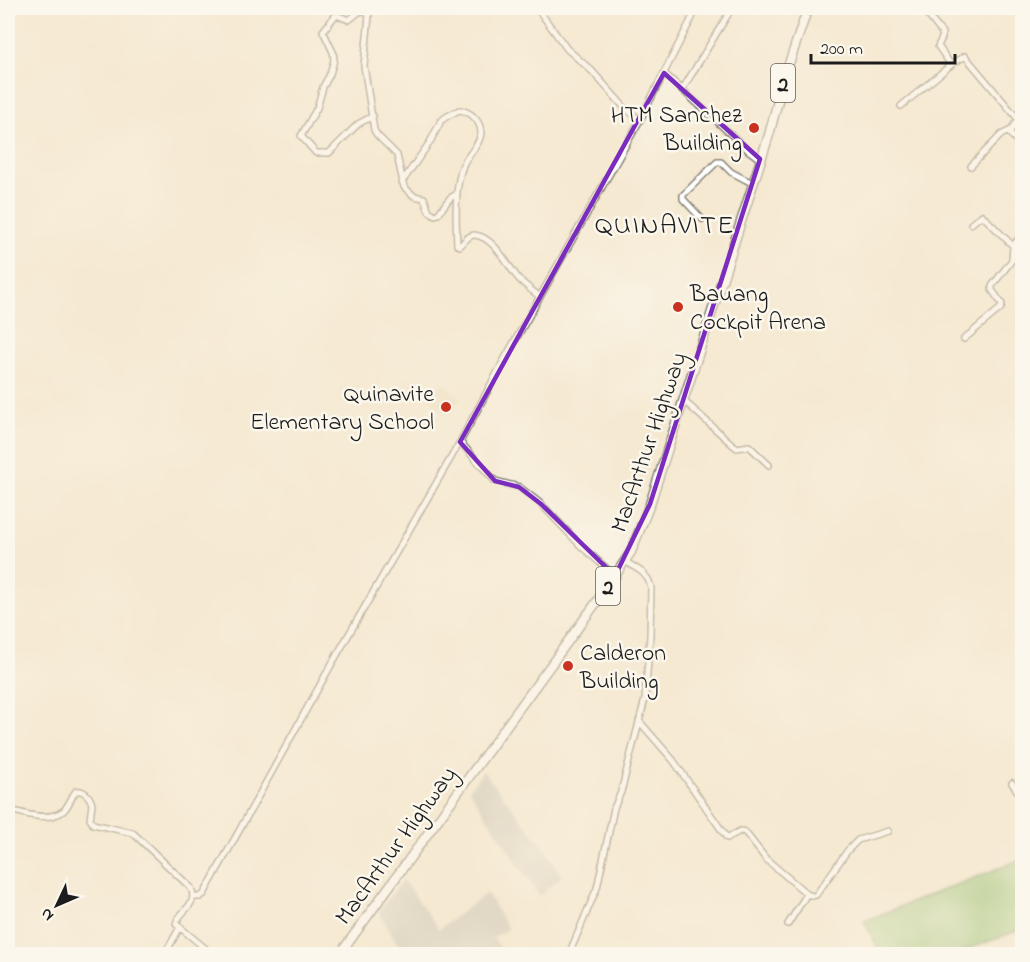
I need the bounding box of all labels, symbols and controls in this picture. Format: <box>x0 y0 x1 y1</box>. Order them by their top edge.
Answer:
scale bar <box>811 27 955 65</box>
text: 200 m <box>820 37 863 63</box>
road number: 2 <box>771 64 795 102</box>
place label: HTM Sanchez Building <box>611 99 743 162</box>
marker: HTM Sanchez Building <box>747 121 761 135</box>
district label: QUINAVITE <box>595 207 735 246</box>
place label: Bauang Cockpit Arena <box>689 278 826 341</box>
marker: Bauang Cockpit Arena <box>671 300 685 314</box>
street label: MacArthur Highway <box>603 348 699 538</box>
place label: Quinavite Elementary School <box>250 378 434 442</box>
marker: Quinavite Elementary School <box>439 400 453 414</box>
road number: 2 <box>596 567 620 605</box>
place label: Calderon Building <box>579 637 666 700</box>
marker: Calderon Building <box>561 659 575 673</box>
street label: MacArthur Highway <box>327 760 467 934</box>
north arrow <box>27 875 87 935</box>
text: N <box>35 902 60 926</box>

